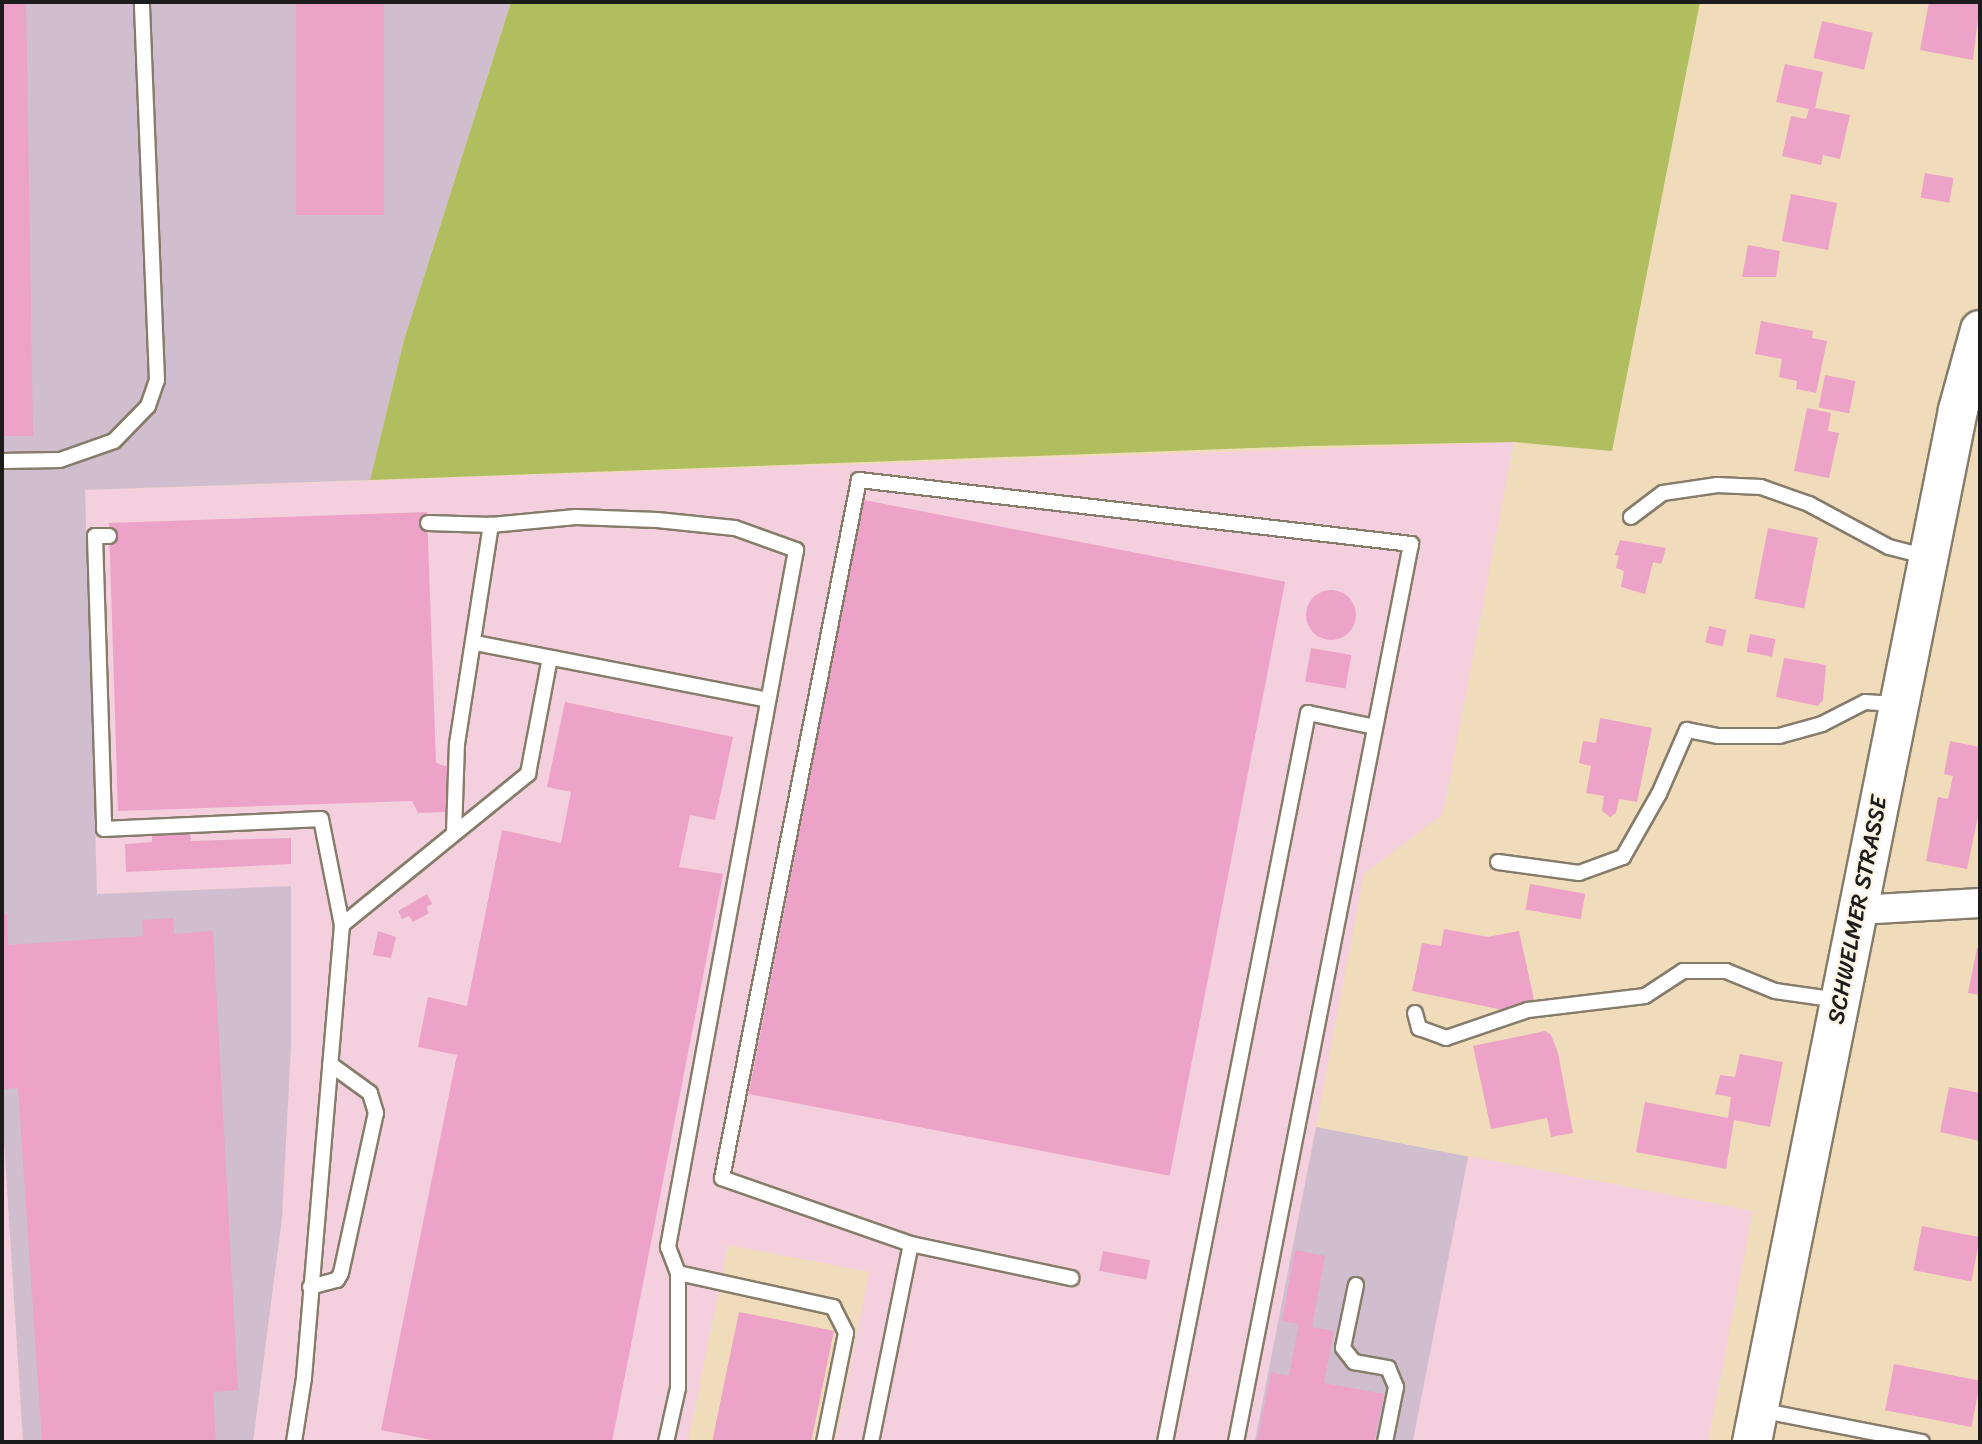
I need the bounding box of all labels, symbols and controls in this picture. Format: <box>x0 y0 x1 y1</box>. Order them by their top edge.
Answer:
street label: SCHWELMER STRASSE <box>1822 792 1894 1028</box>

